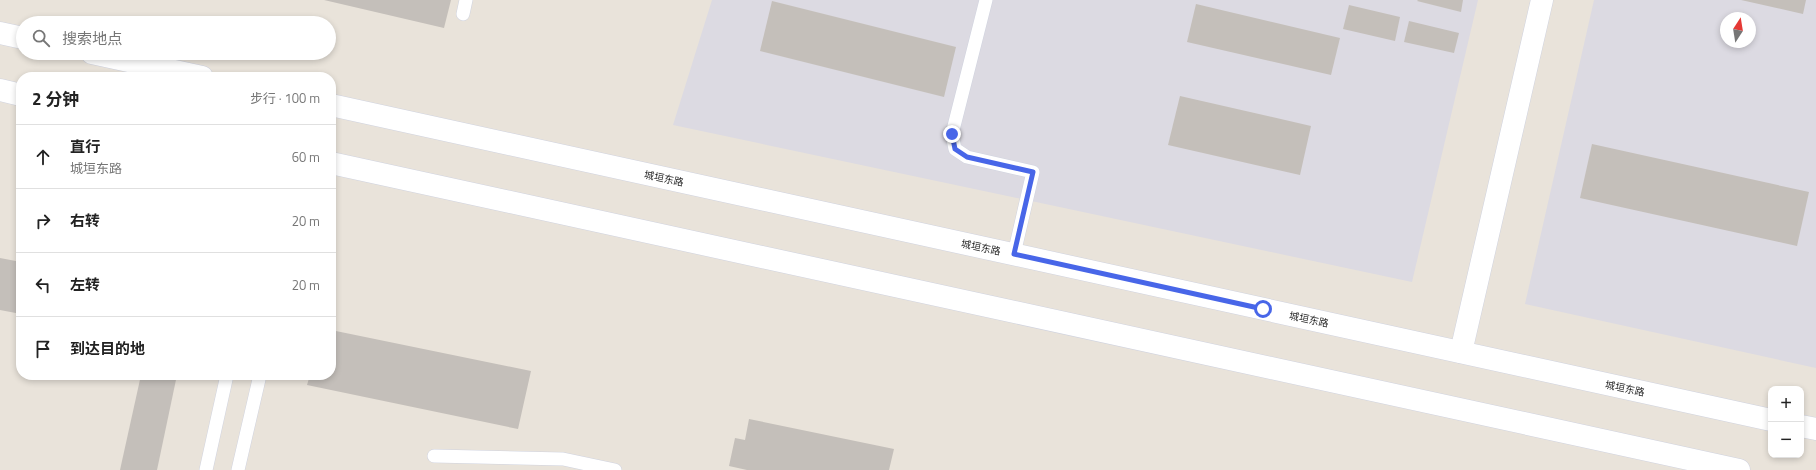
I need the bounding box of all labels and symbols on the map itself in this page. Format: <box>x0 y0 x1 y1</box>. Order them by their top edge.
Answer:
north arrow <box>1720 12 1756 48</box>
route end <box>943 125 961 143</box>
street label: 城垣东路 <box>643 167 685 190</box>
street label: 城垣东路 <box>960 236 1002 259</box>
route start <box>1254 300 1272 318</box>
street label: 城垣东路 <box>1288 308 1330 331</box>
street label: 城垣东路 <box>1604 377 1646 400</box>

